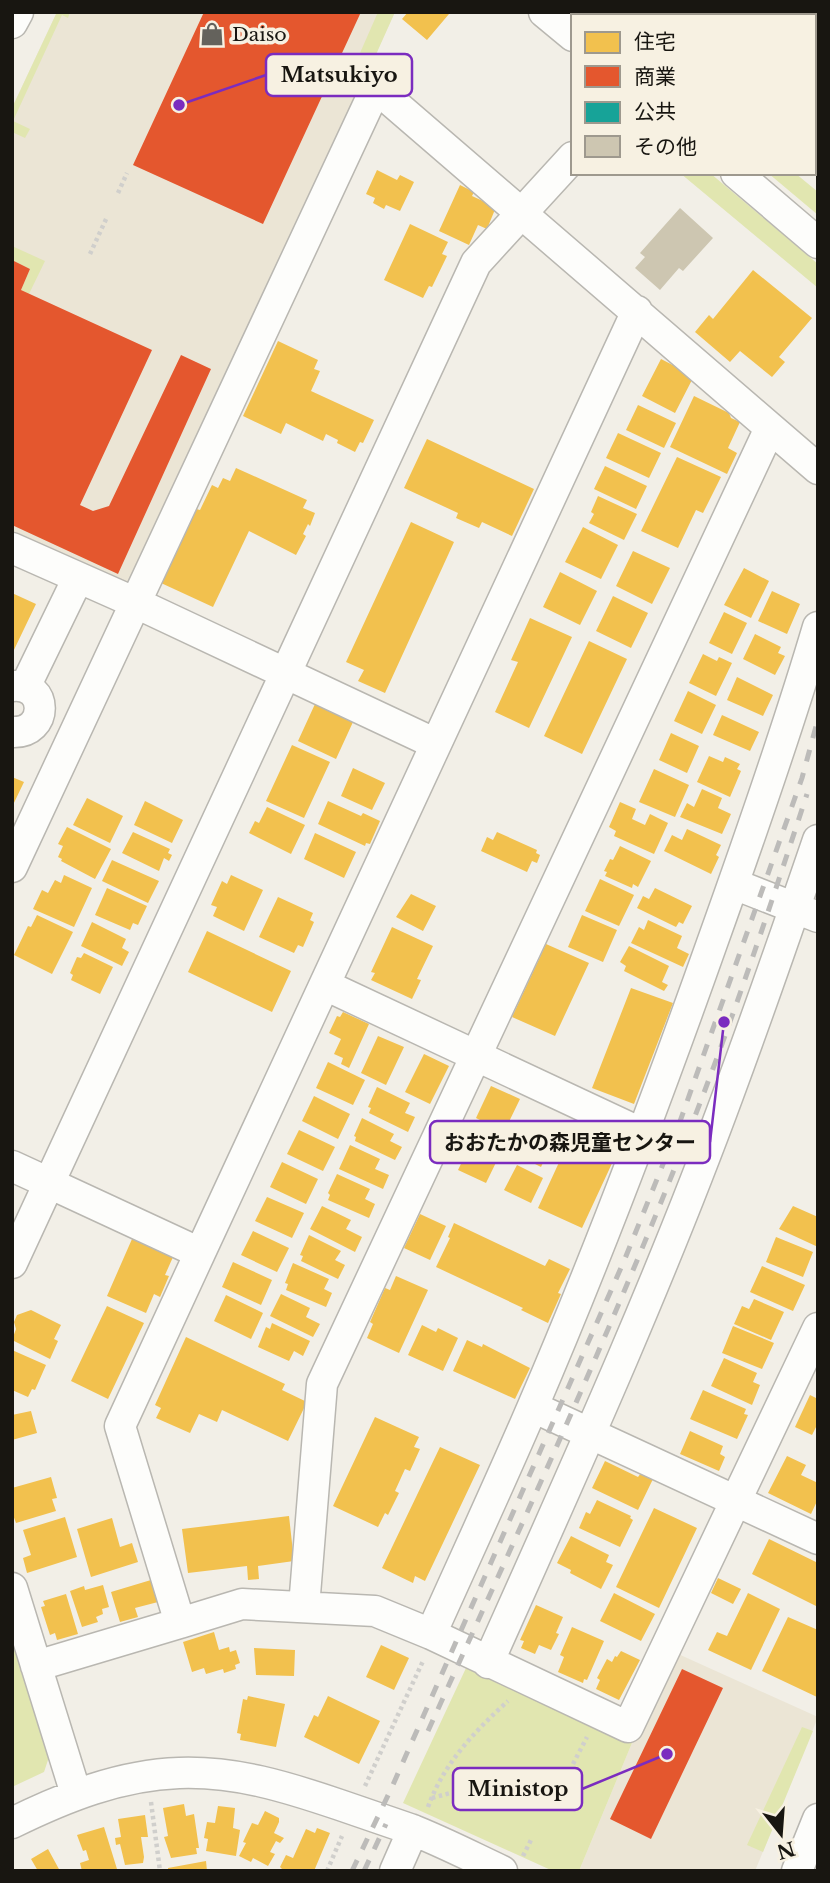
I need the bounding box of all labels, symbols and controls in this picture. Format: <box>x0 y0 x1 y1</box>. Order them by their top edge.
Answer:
legend <box>571 14 816 175</box>
shop icon: Daiso <box>198 20 226 48</box>
place label: Daiso <box>232 23 287 46</box>
text: 住宅 <box>634 29 676 55</box>
callout: Matsukiyo <box>266 54 412 96</box>
text: Matsukiyo <box>280 62 398 88</box>
text: 商業 <box>634 64 676 90</box>
text: 公共 <box>634 99 676 125</box>
text: その他 <box>634 134 697 160</box>
callout: おおたかの森児童センター <box>430 1121 710 1163</box>
text: おおたかの森児童センター <box>444 1130 696 1156</box>
callout: Ministop <box>453 1768 582 1810</box>
text: Ministop <box>468 1776 568 1802</box>
north arrow <box>746 1799 816 1869</box>
text: N <box>774 1836 798 1863</box>

